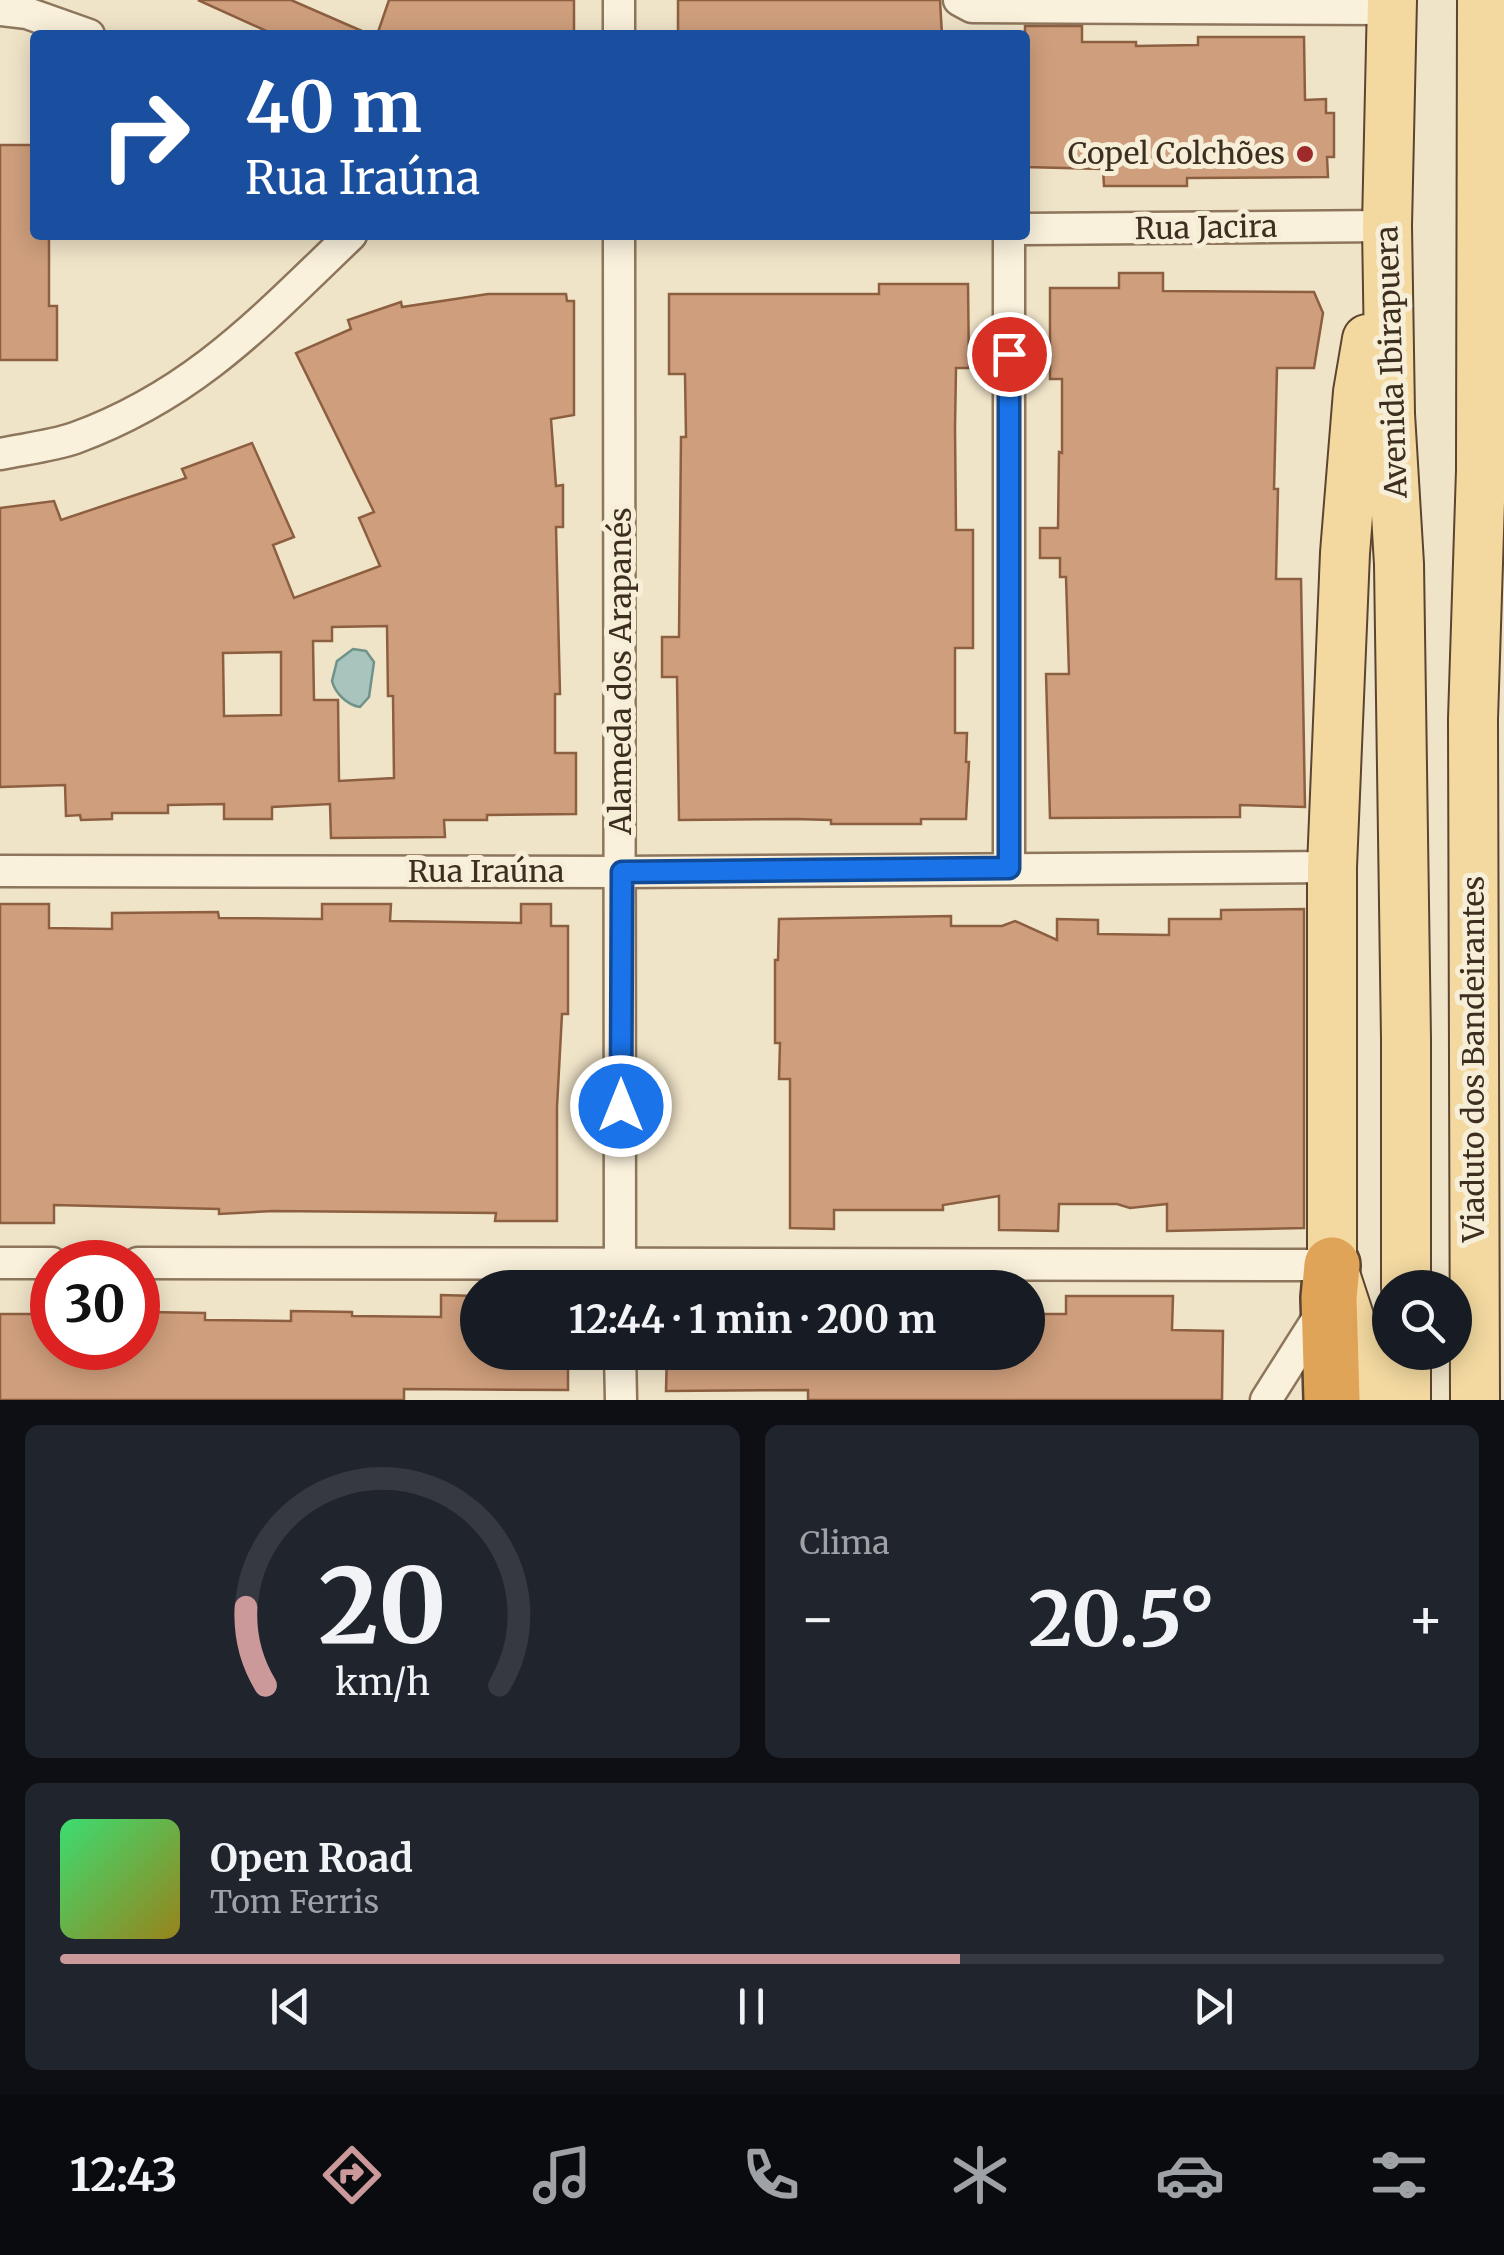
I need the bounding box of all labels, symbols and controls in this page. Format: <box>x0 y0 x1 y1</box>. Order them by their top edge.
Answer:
text: 40 m <box>245 63 422 151</box>
icon: right <box>80 70 210 200</box>
place label: Copel Colchões <box>1068 134 1285 172</box>
marker: Copel Colchões <box>1294 143 1316 165</box>
text: Rua Iraúna <box>245 150 480 206</box>
street label: Rua Jacira <box>1134 207 1278 247</box>
street label: Avenida Ibirapuera <box>1367 225 1415 500</box>
pin <box>967 312 1052 397</box>
icon: arrive <box>982 327 1037 382</box>
street label: Alameda dos Arapanés <box>601 507 639 836</box>
street label: Rua Iraúna <box>408 852 564 890</box>
street label: Viaduto dos Bandeirantes <box>1454 876 1492 1243</box>
position arrow <box>569 1054 673 1158</box>
speed limit sign: 30 <box>30 1240 160 1370</box>
map controls <box>1372 1270 1472 1370</box>
button: search <box>1372 1270 1472 1370</box>
text: 12:44 · 1 min · 200 m <box>569 1296 936 1343</box>
text: Clima <box>800 1523 890 1563</box>
text: 20 <box>318 1541 447 1671</box>
text: 20.5° <box>1028 1572 1215 1666</box>
text: − <box>800 1584 836 1653</box>
text: + <box>1407 1584 1444 1653</box>
text: km/h <box>335 1660 430 1705</box>
text: Open Road <box>210 1835 413 1882</box>
text: Tom Ferris <box>210 1882 379 1922</box>
icon: previous <box>263 1979 318 2034</box>
icon: pause <box>724 1979 779 2034</box>
icon: next <box>1186 1979 1241 2034</box>
icon: directions <box>317 2140 387 2210</box>
icon: music <box>527 2140 597 2210</box>
icon: phone <box>736 2140 806 2210</box>
icon: climate <box>945 2140 1015 2210</box>
icon: car <box>1155 2140 1225 2210</box>
icon: filters <box>1364 2140 1434 2210</box>
text: 12:43 <box>70 2147 178 2203</box>

